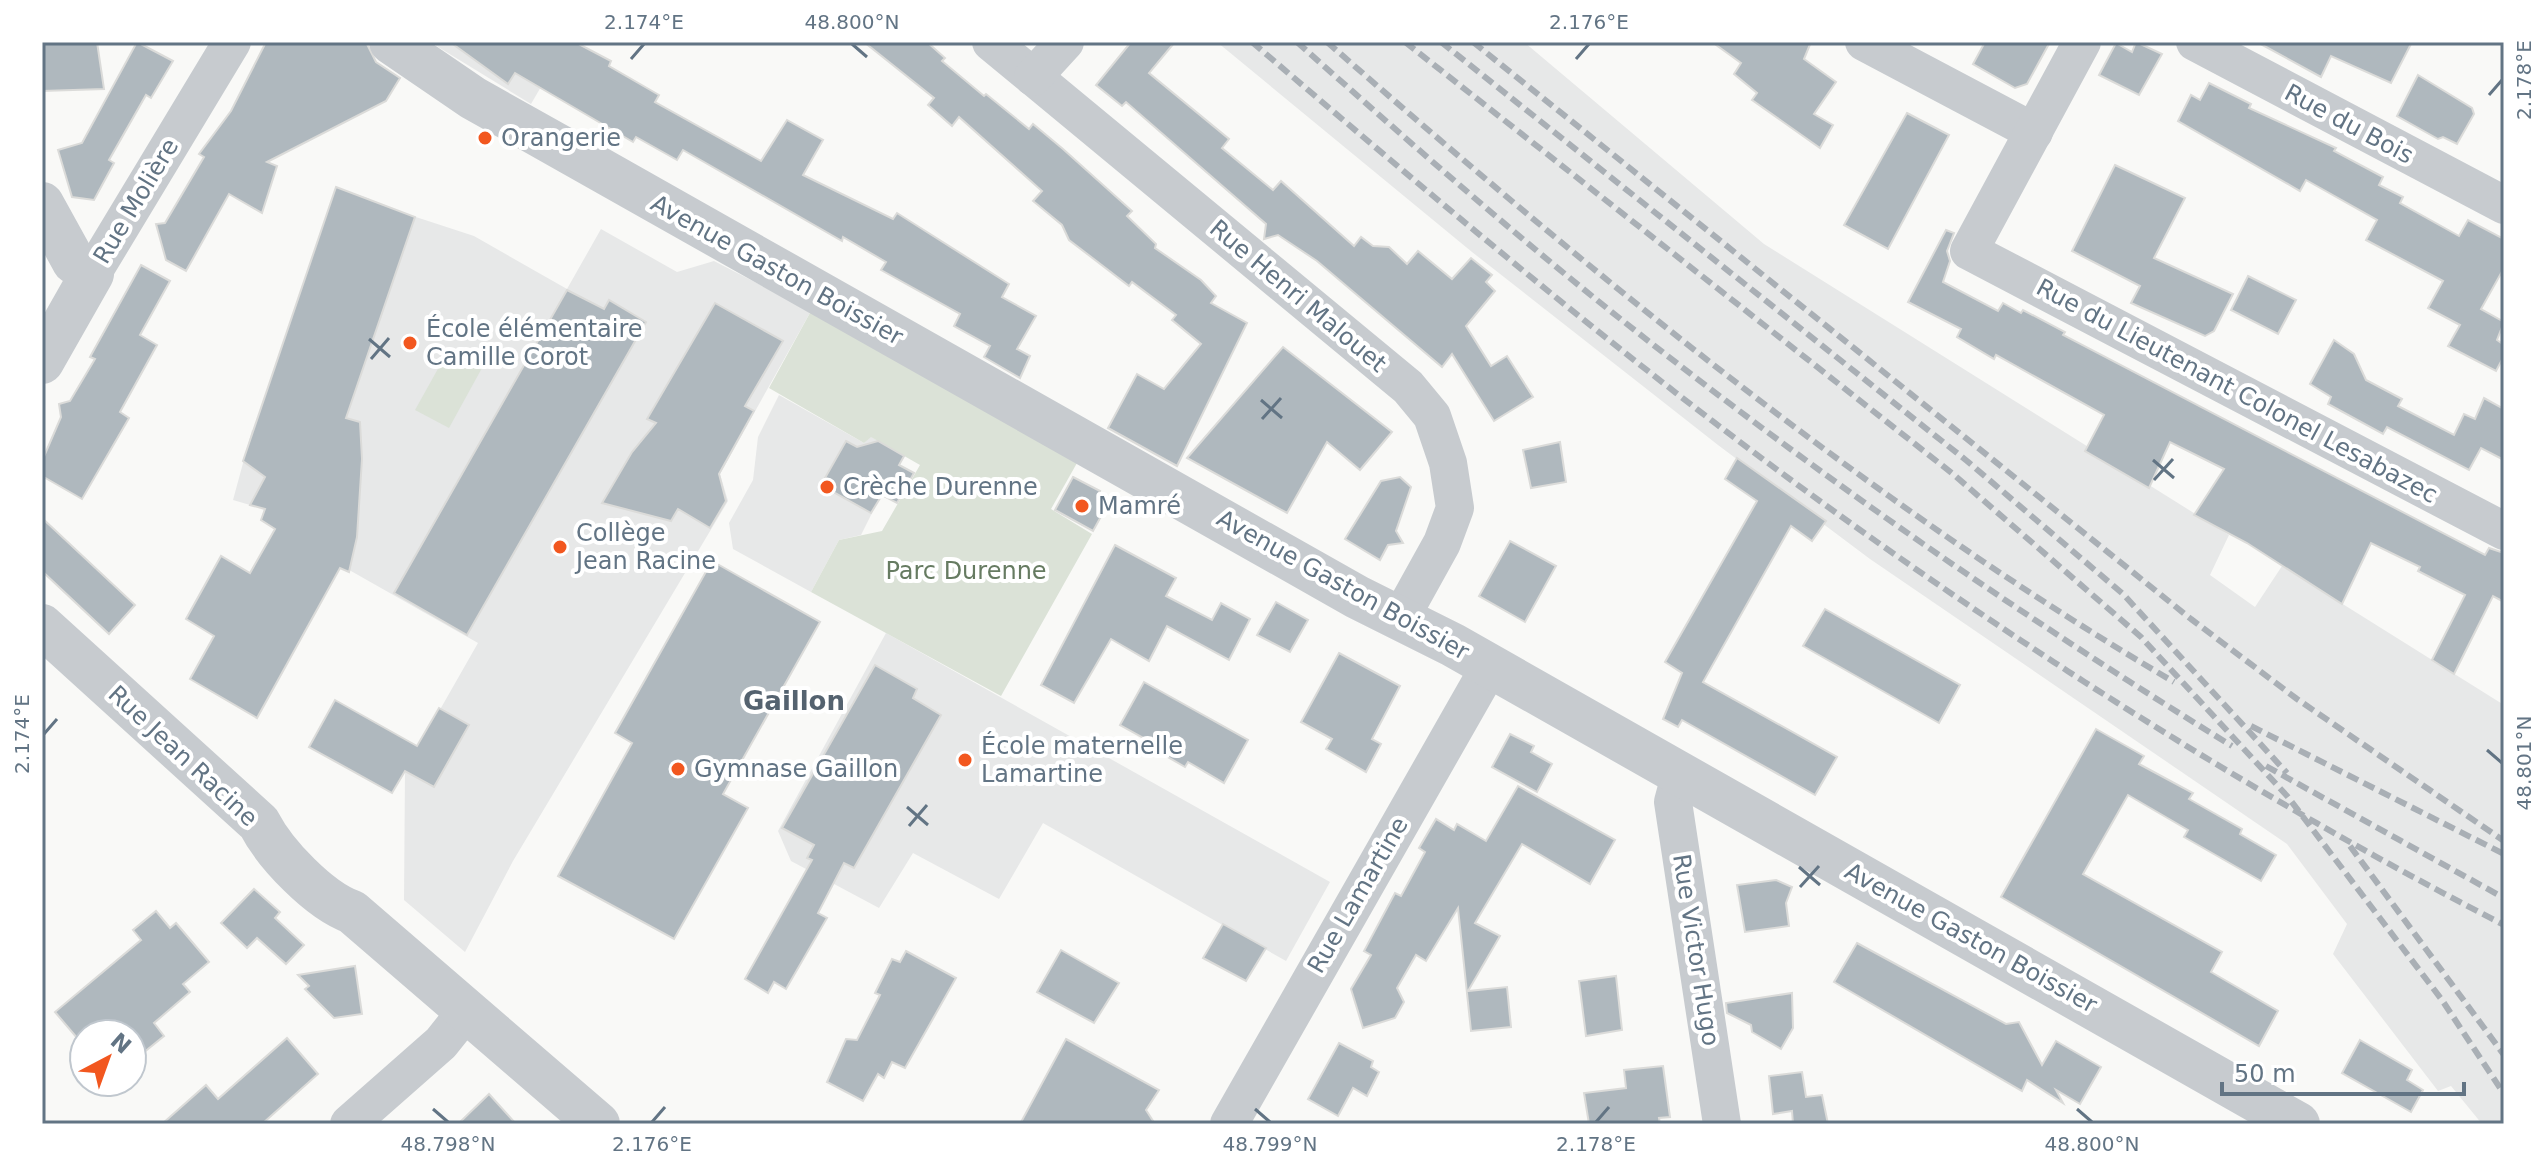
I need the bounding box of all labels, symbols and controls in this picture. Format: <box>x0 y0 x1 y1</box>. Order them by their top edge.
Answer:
text: 2.174°E <box>604 10 684 34</box>
text: 48.800°N <box>805 10 899 34</box>
text: 2.176°E <box>1549 10 1629 34</box>
text: 2.178°E <box>2512 40 2536 120</box>
street label: Rue du Bois <box>2280 78 2418 170</box>
place label: Orangerie <box>501 124 621 152</box>
marker: Orangerie <box>476 129 494 147</box>
street label: Rue Molière <box>88 133 184 269</box>
street label: Avenue Gaston Boissier <box>646 189 908 351</box>
street label: Rue Henri Malouet <box>1204 214 1392 378</box>
street label: Rue du Lieutenant Colonel Lesabazec <box>2032 273 2442 509</box>
place label: École élémentaire Camille Corot <box>426 314 643 371</box>
marker: École élémentaire Camille Corot <box>401 334 419 352</box>
place label: Crèche Durenne <box>843 473 1038 501</box>
marker: Crèche Durenne <box>818 478 836 496</box>
place label: Mamré <box>1098 492 1181 520</box>
marker: Mamré <box>1073 497 1091 515</box>
street label: Avenue Gaston Boissier <box>1212 504 1474 666</box>
place label: Collège Jean Racine <box>574 519 716 575</box>
marker: Collège Jean Racine <box>551 538 569 556</box>
park label: Parc Durenne <box>885 557 1047 585</box>
street label: Rue Jean Racine <box>103 680 263 832</box>
district label: Gaillon <box>743 686 845 716</box>
text: 2.174°E <box>10 694 34 774</box>
text: 48.801°N <box>2512 716 2536 810</box>
place label: École maternelle Lamartine <box>981 731 1183 788</box>
marker: École maternelle Lamartine <box>956 751 974 769</box>
place label: Gymnase Gaillon <box>694 755 898 783</box>
marker: Gymnase Gaillon <box>669 760 687 778</box>
street label: Rue Lamartine <box>1302 812 1414 978</box>
street label: Rue Victor Hugo <box>1667 852 1725 1048</box>
street label: Avenue Gaston Boissier <box>1840 857 2102 1019</box>
north arrow <box>68 1018 148 1098</box>
text: N <box>106 1028 136 1059</box>
scale bar <box>2222 1046 2464 1096</box>
text: 50 m <box>2234 1060 2296 1088</box>
text: 48.798°N <box>401 1132 495 1156</box>
text: 2.176°E <box>612 1132 692 1156</box>
text: 48.799°N <box>1223 1132 1317 1156</box>
text: 2.178°E <box>1556 1132 1636 1156</box>
text: 48.800°N <box>2045 1132 2139 1156</box>

